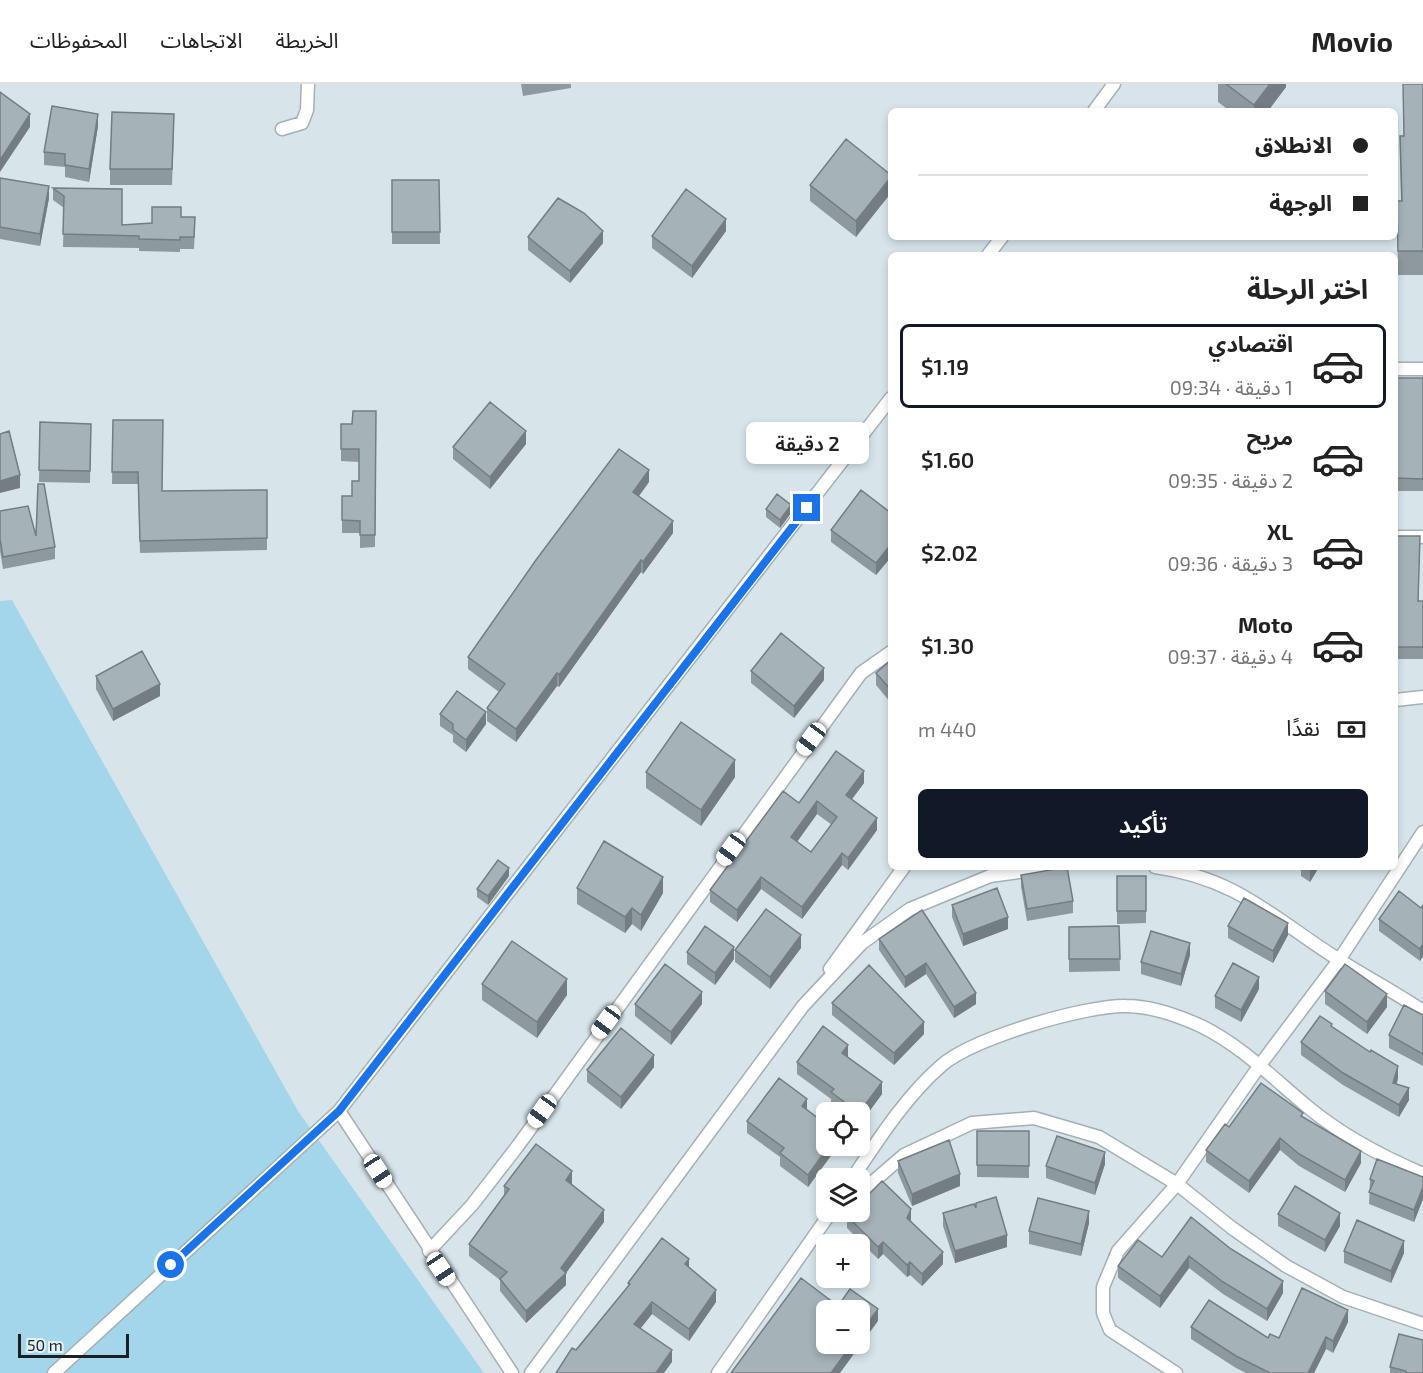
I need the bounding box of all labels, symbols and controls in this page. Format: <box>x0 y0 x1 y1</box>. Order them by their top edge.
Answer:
text: Movio <box>1311 24 1393 58</box>
text: المحفوظات <box>30 27 127 52</box>
text: الاتجاهات <box>160 27 242 52</box>
text: الخريطة <box>275 27 338 52</box>
text: الانطلاق <box>1255 131 1332 157</box>
text: الوجهة <box>1269 189 1332 215</box>
text: اختر الرحلة <box>1247 272 1368 304</box>
text: اقتصادي <box>1208 330 1293 356</box>
icon: car <box>1311 339 1365 393</box>
text: $1.19 <box>921 353 969 379</box>
text: 1 دقيقة · 09:34 <box>1170 375 1293 399</box>
callout: 2 دقيقة <box>746 421 868 463</box>
text: مريح <box>1247 423 1293 449</box>
text: 2 دقيقة <box>775 431 840 455</box>
icon: car <box>1311 432 1365 486</box>
text: $1.60 <box>921 446 974 472</box>
text: 2 دقيقة · 09:35 <box>1168 468 1293 492</box>
route end <box>793 494 820 521</box>
text: XL <box>1267 518 1293 544</box>
icon: car <box>1311 525 1365 579</box>
text: $2.02 <box>921 539 978 565</box>
text: 3 دقيقة · 09:36 <box>1167 551 1293 575</box>
text: Moto <box>1238 611 1293 637</box>
icon: car <box>1311 618 1365 672</box>
text: $1.30 <box>921 632 974 658</box>
text: 4 دقيقة · 09:37 <box>1167 644 1293 668</box>
icon: cash <box>1335 713 1368 746</box>
text: نقدًا <box>1286 714 1320 740</box>
text: 440 m <box>918 717 977 741</box>
car <box>793 719 829 759</box>
button: تأكيد <box>918 789 1368 858</box>
car <box>713 829 749 869</box>
car <box>588 1002 624 1042</box>
car <box>524 1091 560 1131</box>
map controls <box>816 1102 870 1354</box>
button: locate <box>816 1102 870 1156</box>
car <box>361 1151 395 1191</box>
button: layers <box>816 1168 870 1222</box>
button: + <box>816 1234 870 1288</box>
car <box>423 1249 459 1289</box>
route start <box>157 1251 184 1278</box>
button: − <box>816 1300 870 1354</box>
scale bar <box>18 1331 129 1358</box>
text: 50 m <box>27 1335 63 1354</box>

